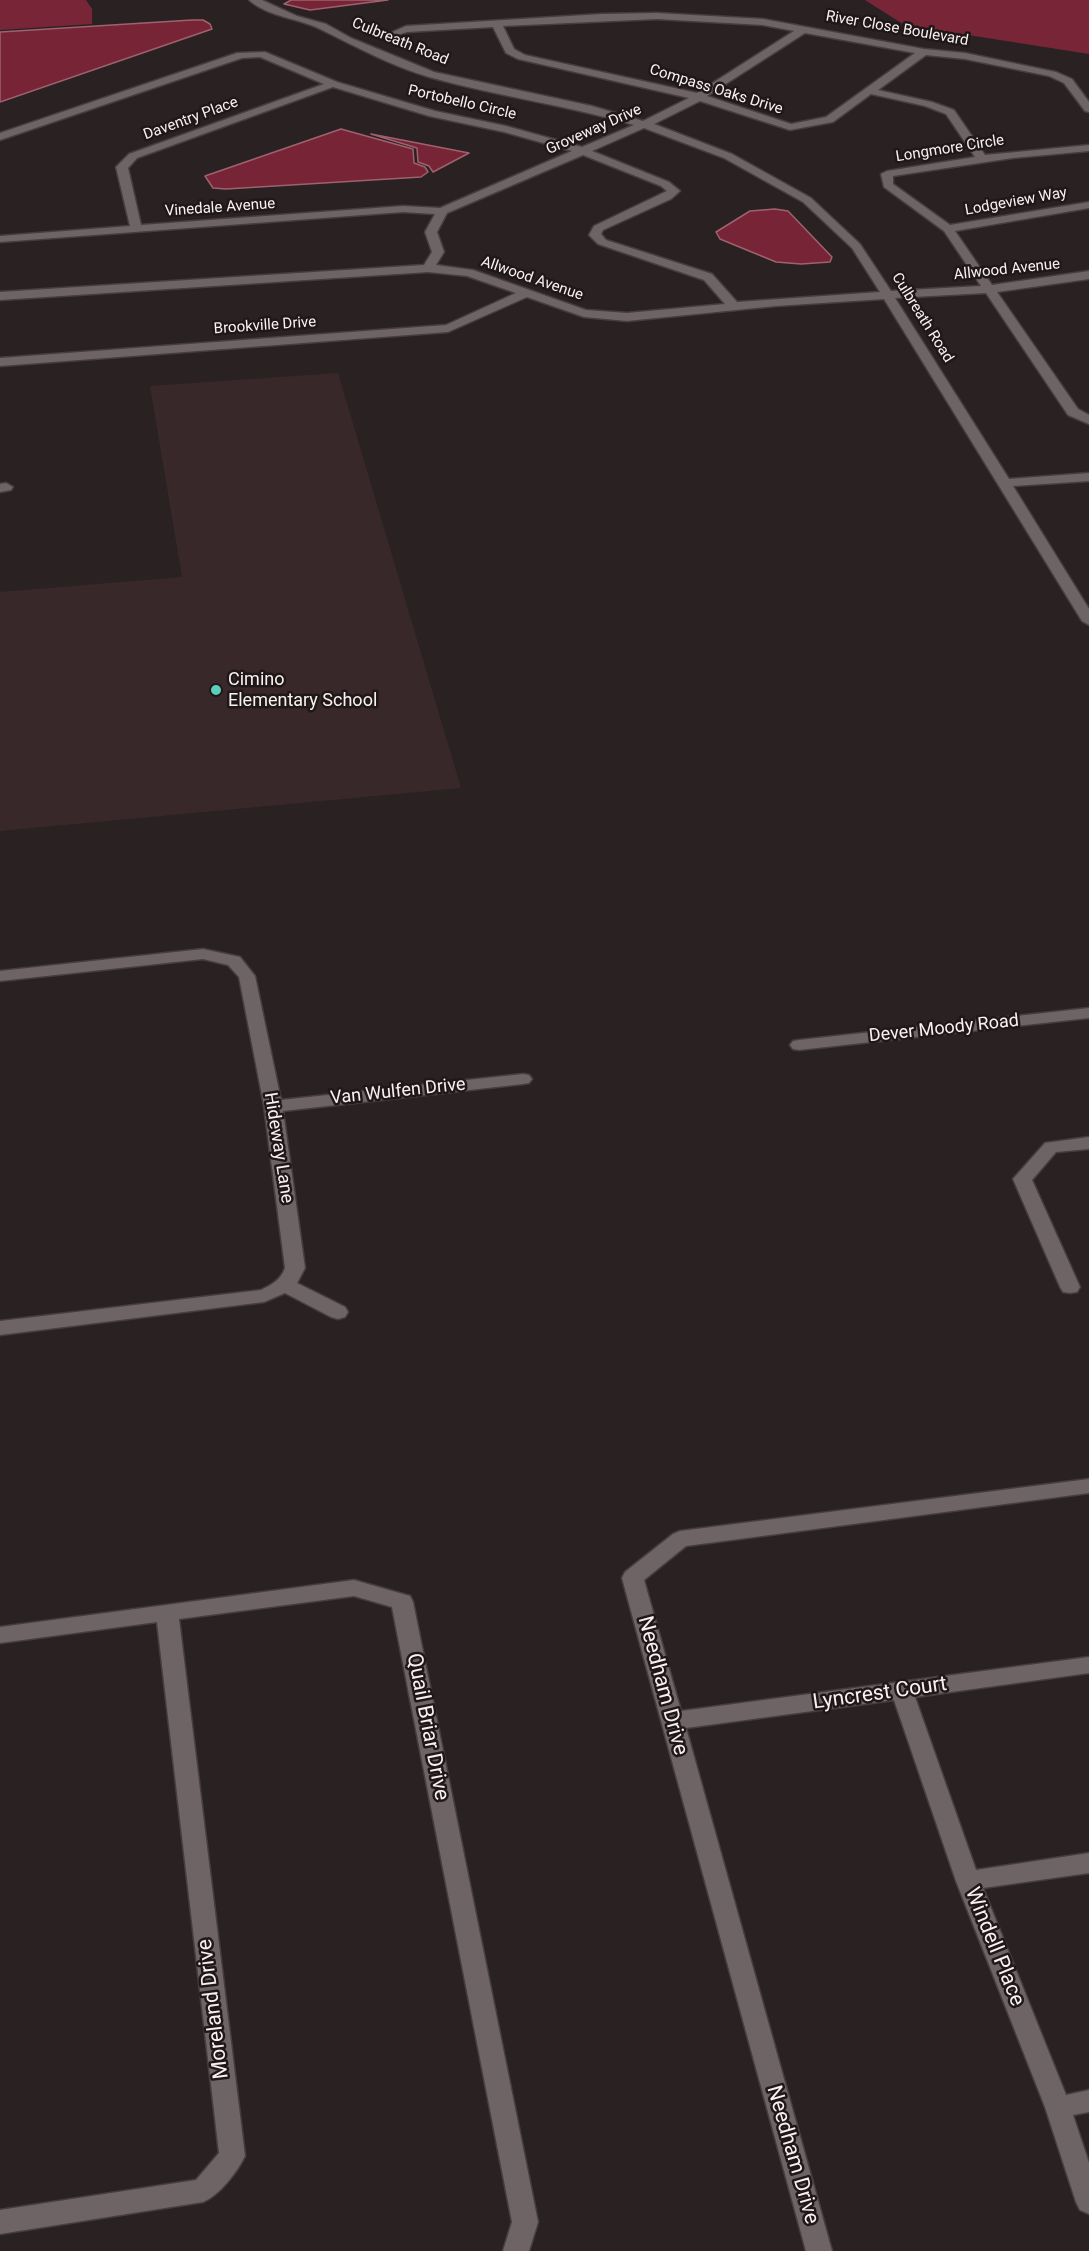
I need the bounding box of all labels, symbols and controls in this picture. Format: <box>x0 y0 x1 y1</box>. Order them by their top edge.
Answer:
street label: River Close Boulevard <box>824 8 970 50</box>
street label: Culbreath Road <box>349 14 451 70</box>
street label: Compass Oaks Drive <box>647 61 785 119</box>
street label: Portobello Circle <box>406 82 518 124</box>
street label: Daventry Place <box>141 94 241 144</box>
street label: Groveway Drive <box>543 101 645 159</box>
street label: Longmore Circle <box>895 132 1005 166</box>
street label: Lodgeview Way <box>963 184 1069 220</box>
street label: Vinedale Avenue <box>164 195 276 221</box>
street label: Allwood Avenue <box>479 253 585 305</box>
street label: Allwood Avenue <box>953 255 1061 285</box>
street label: Culbreath Road <box>887 270 957 366</box>
street label: Brookville Drive <box>213 313 317 339</box>
place label: Cimino Elementary School <box>228 669 377 712</box>
marker: Cimino Elementary School <box>209 683 223 697</box>
street label: Dever Moody Road <box>868 1010 1020 1048</box>
street label: Van Wulfen Drive <box>329 1074 467 1110</box>
street label: Hideway Lane <box>259 1091 297 1205</box>
street label: Needham Drive <box>631 1614 693 1758</box>
street label: Quail Briar Drive <box>400 1651 454 1803</box>
street label: Lyncrest Court <box>811 1672 949 1716</box>
street label: Windell Place <box>959 1884 1029 2010</box>
street label: Moreland Drive <box>193 1938 235 2080</box>
street label: Needham Drive <box>760 2083 824 2227</box>

